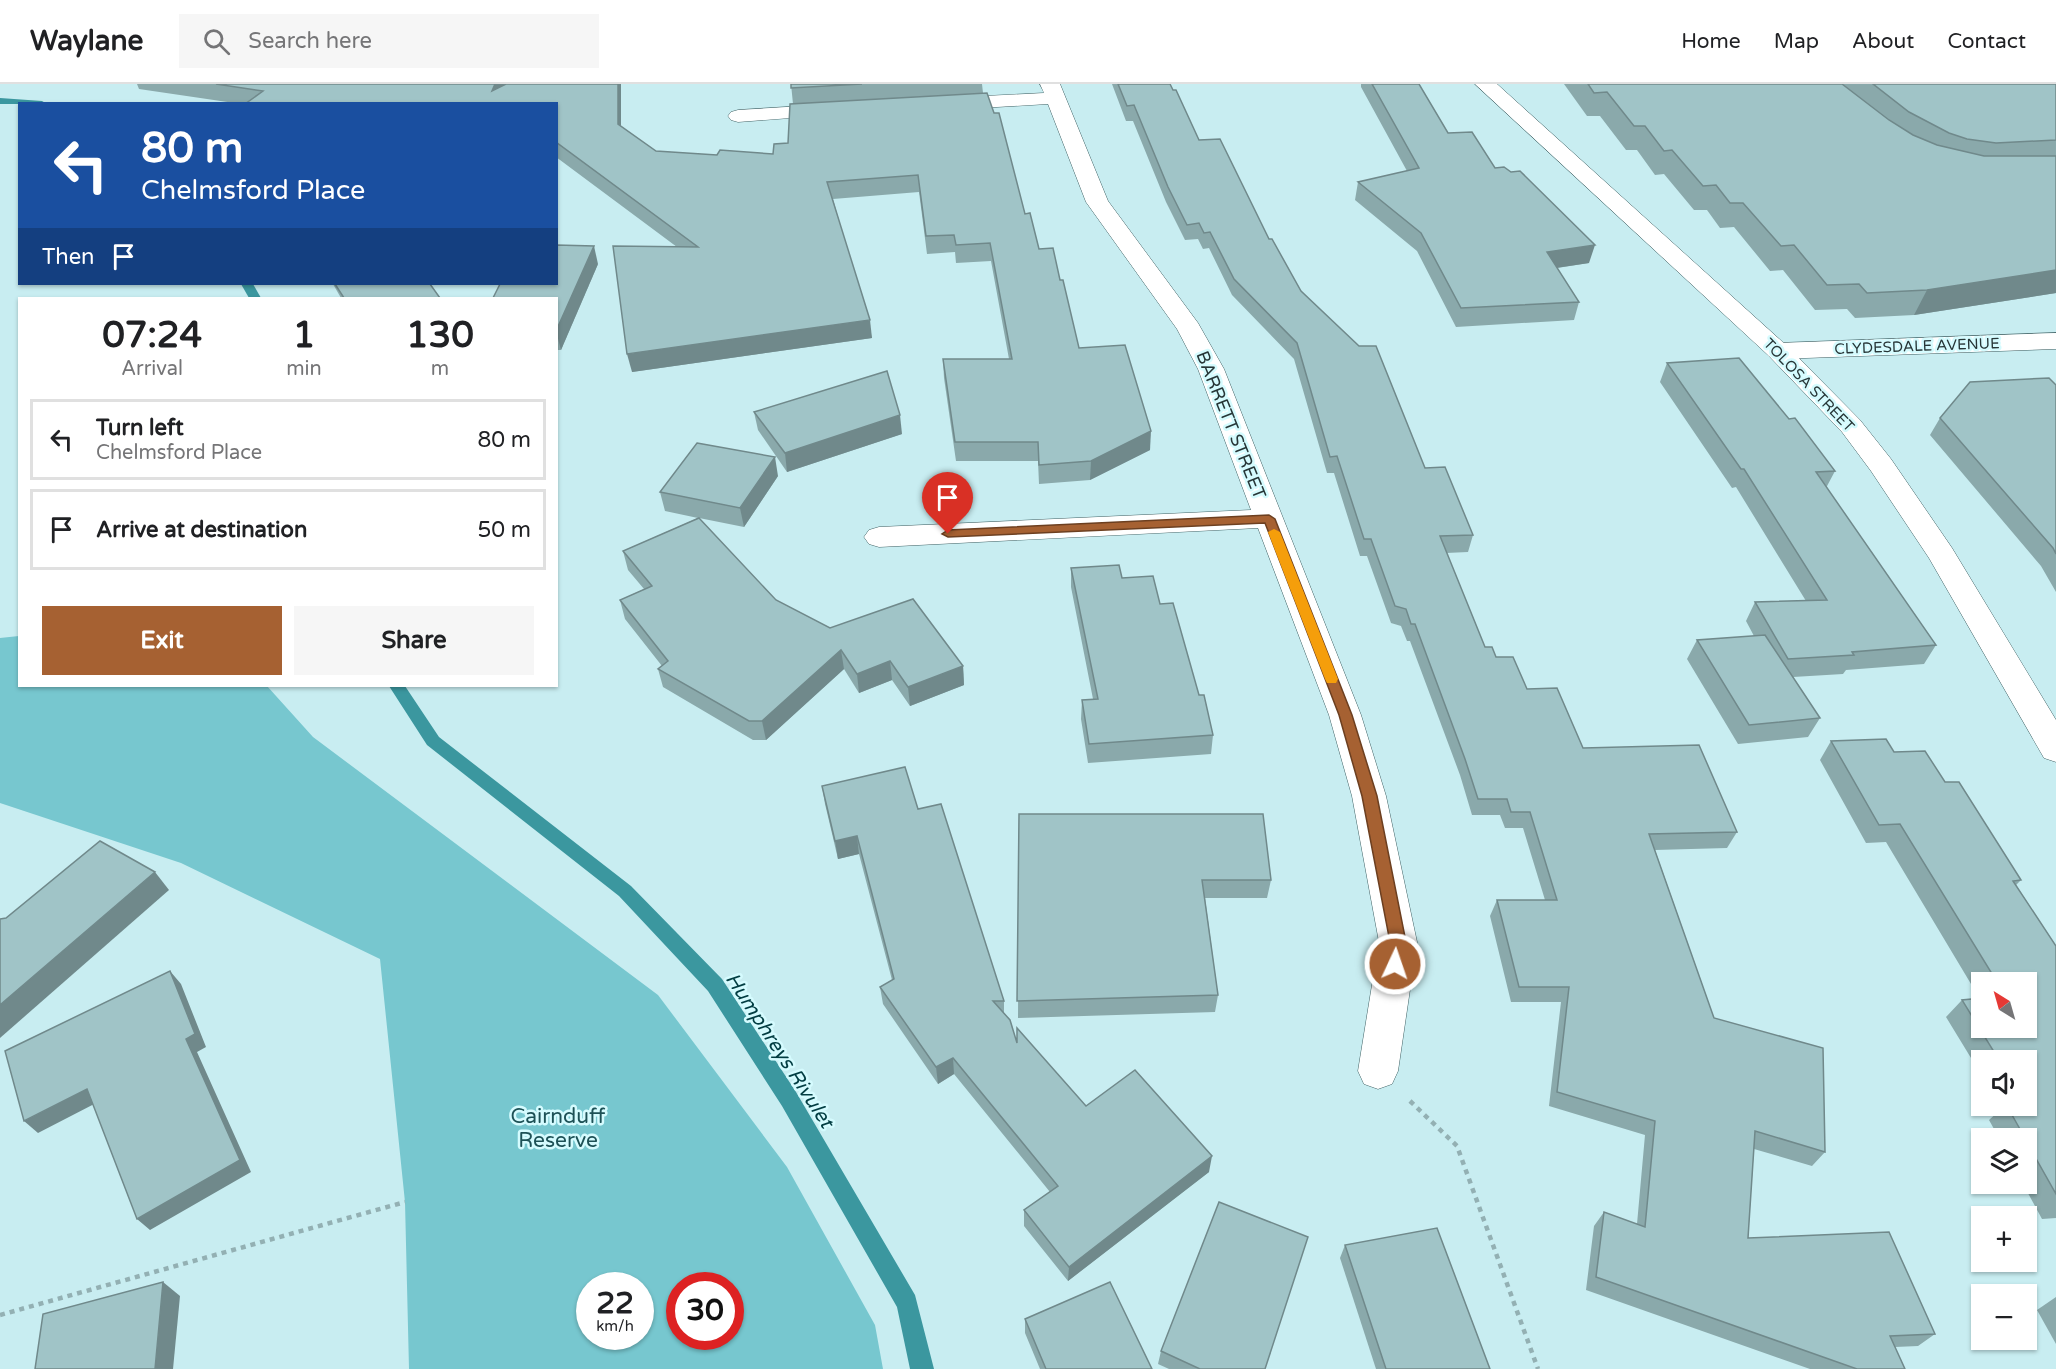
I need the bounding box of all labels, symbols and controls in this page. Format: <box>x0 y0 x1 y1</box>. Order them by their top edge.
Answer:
search box <box>179 14 599 68</box>
text: Waylane <box>30 24 143 58</box>
icon: search <box>200 25 233 58</box>
text: Search here <box>248 28 372 54</box>
text: Home <box>1681 29 1741 54</box>
text: Map <box>1774 29 1819 54</box>
text: About <box>1852 29 1914 54</box>
text: Contact <box>1947 29 2026 54</box>
text: 80 m <box>141 123 243 174</box>
icon: left <box>42 126 120 204</box>
text: Chelmsford Place <box>141 174 365 207</box>
icon: arrive <box>107 240 140 273</box>
text: Then <box>42 244 95 270</box>
text: 07:24 <box>102 314 202 357</box>
text: 1 <box>293 314 315 357</box>
text: 130 <box>406 314 474 357</box>
street label: CLYDESDALE AVENUE <box>1834 334 2000 358</box>
street label: TOLOSA STREET <box>1760 335 1858 435</box>
street label: BARRETT STREET <box>1191 348 1271 502</box>
text: Arrival <box>121 357 183 381</box>
text: min <box>286 357 322 381</box>
text: m <box>431 357 449 381</box>
text: Turn left <box>96 415 184 441</box>
icon: left <box>45 423 78 456</box>
text: 80 m <box>477 427 531 453</box>
text: Chelmsford Place <box>96 441 262 465</box>
pin <box>922 472 973 534</box>
icon: arrive <box>931 481 964 514</box>
icon: arrive <box>45 513 78 546</box>
text: Arrive at destination <box>96 517 307 543</box>
text: 50 m <box>477 517 531 543</box>
button: Exit <box>42 606 282 675</box>
button: Share <box>294 606 534 675</box>
position arrow <box>1363 932 1427 996</box>
water label: Humphreys Rivulet <box>720 968 840 1135</box>
north arrow <box>1971 972 2037 1038</box>
map controls <box>1971 972 2037 1350</box>
button: sound <box>1971 1050 2037 1116</box>
park label: Cairnduff Reserve <box>511 1104 606 1153</box>
button: layers <box>1971 1128 2037 1194</box>
button: + <box>1971 1206 2037 1272</box>
speed limit sign: 30 <box>666 1272 744 1350</box>
button: − <box>1971 1284 2037 1350</box>
text: 22 <box>596 1285 634 1322</box>
text: km/h <box>596 1317 634 1335</box>

